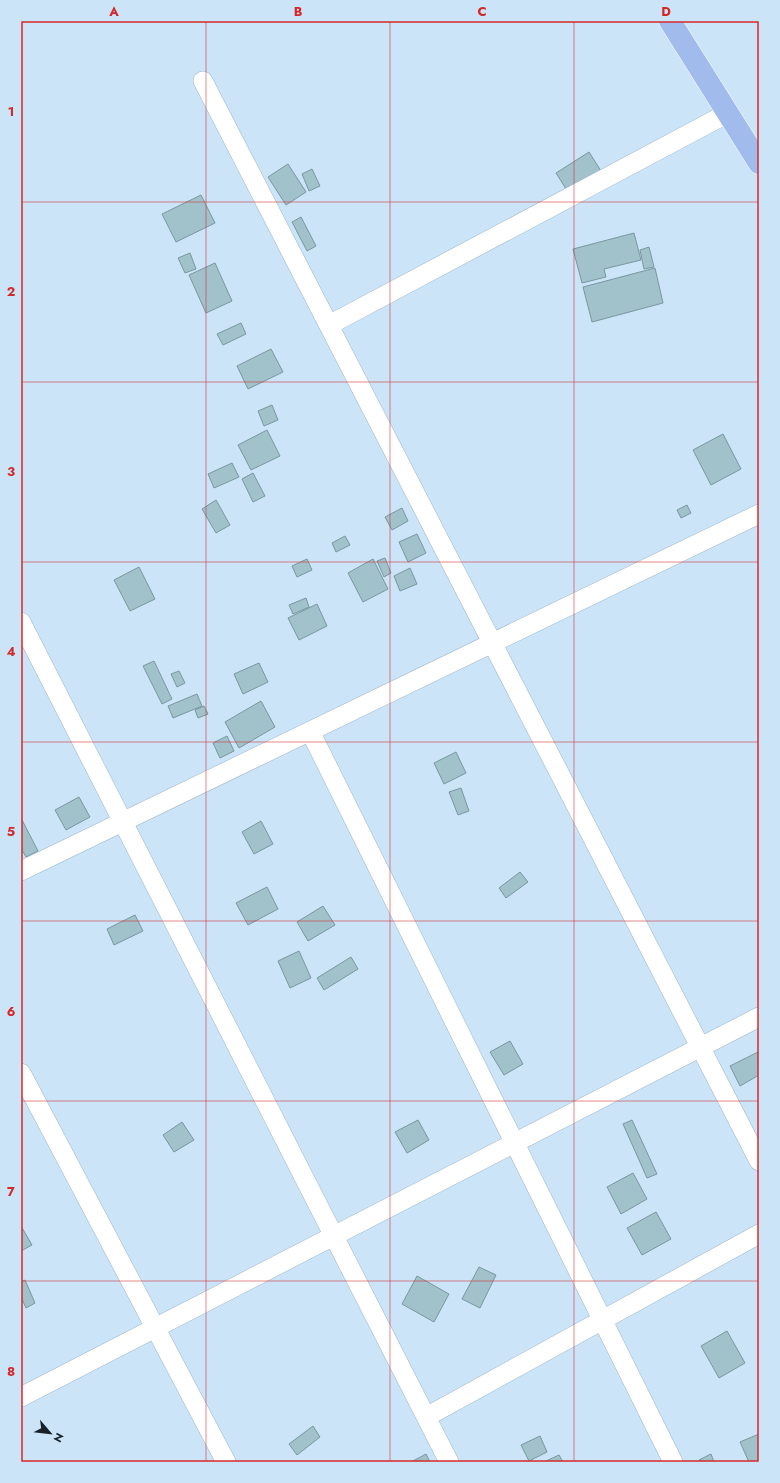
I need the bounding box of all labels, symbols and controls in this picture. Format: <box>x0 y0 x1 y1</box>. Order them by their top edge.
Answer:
text: A <box>108 2 119 21</box>
text: B <box>294 2 303 21</box>
text: C <box>477 2 487 21</box>
text: D <box>661 2 671 21</box>
text: 1 <box>8 102 14 121</box>
text: 2 <box>7 282 15 301</box>
text: 3 <box>7 462 15 481</box>
text: 4 <box>6 642 16 661</box>
text: 5 <box>7 822 15 841</box>
text: 6 <box>7 1002 16 1021</box>
text: 7 <box>7 1182 15 1201</box>
text: 8 <box>7 1362 15 1381</box>
north arrow <box>30 1413 70 1453</box>
text: N <box>50 1430 68 1445</box>

